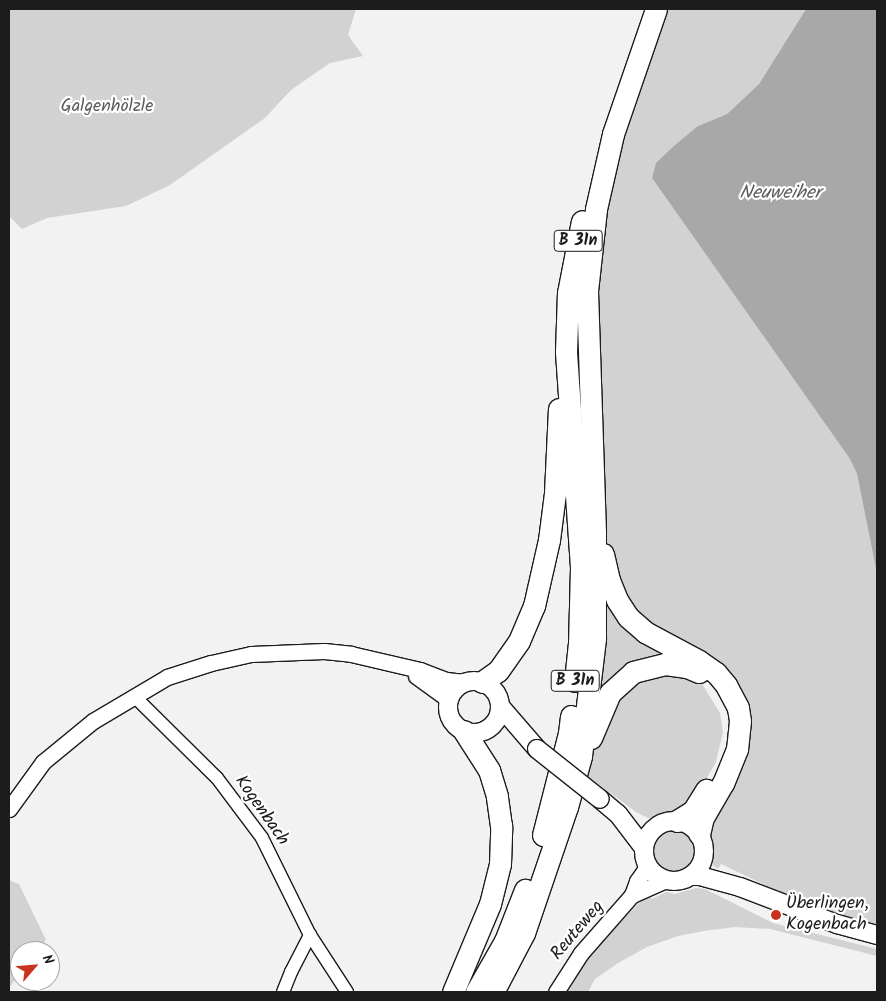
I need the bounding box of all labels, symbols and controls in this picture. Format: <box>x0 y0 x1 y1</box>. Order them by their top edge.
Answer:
park label: Galgenhölzle <box>61 96 153 118</box>
water label: Neuweiher <box>739 183 821 205</box>
road number: B 31n <box>553 228 603 255</box>
road number: B 31n <box>550 668 600 694</box>
street label: Kogenbach <box>229 772 293 850</box>
place label: Überlingen, Kogenbach <box>786 894 869 936</box>
street label: Reuteweg <box>547 897 609 965</box>
marker: Überlingen, Kogenbach <box>770 909 782 921</box>
north arrow <box>10 941 60 991</box>
text: N <box>36 951 59 969</box>

